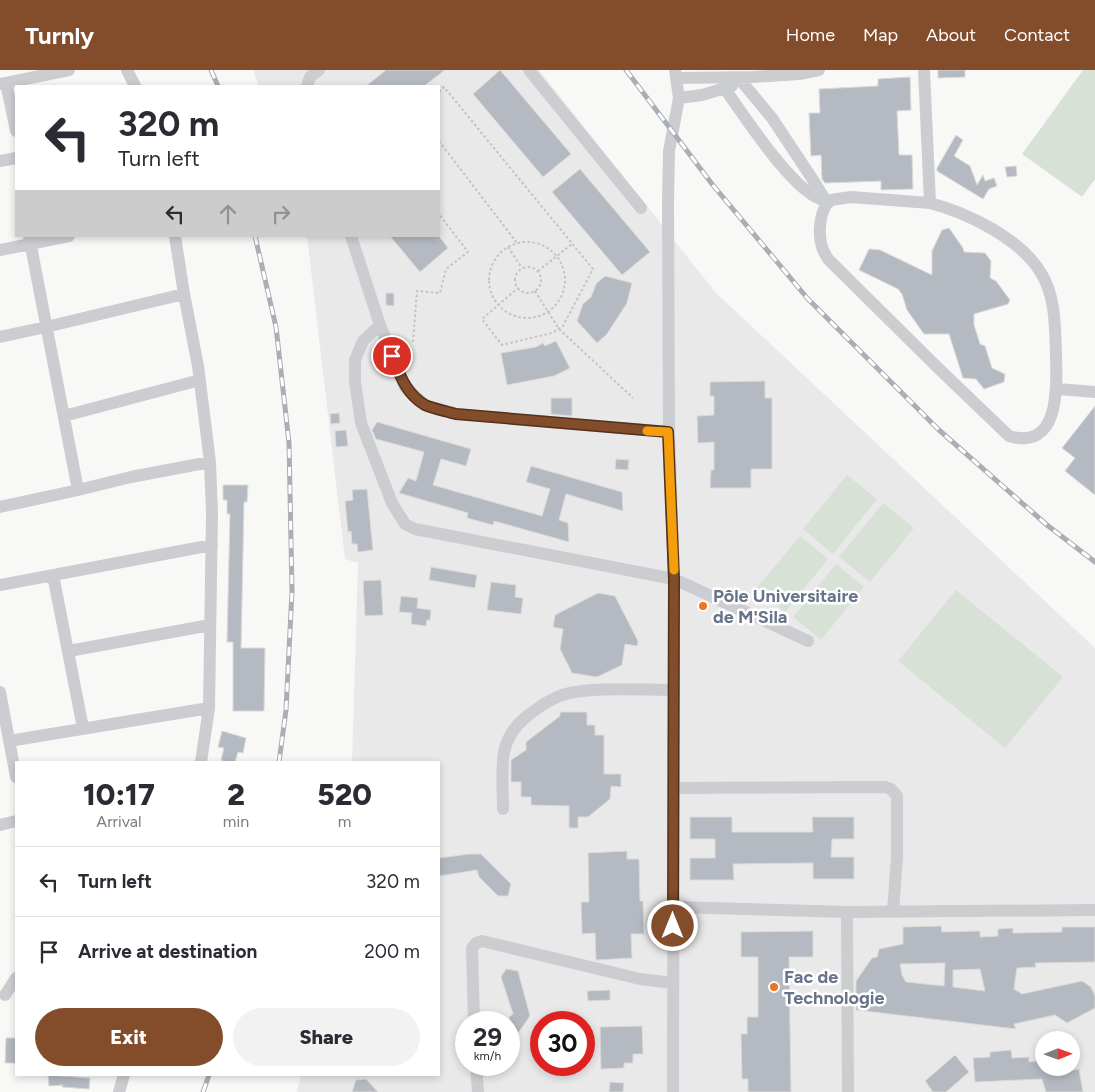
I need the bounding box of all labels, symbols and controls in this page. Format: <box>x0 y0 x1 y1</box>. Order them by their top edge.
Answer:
text: Turnly <box>25 21 94 50</box>
text: Home <box>786 24 835 46</box>
text: Map <box>863 24 898 46</box>
text: About <box>926 24 976 46</box>
text: Contact <box>1004 24 1070 46</box>
text: 320 m <box>118 103 219 145</box>
icon: left <box>35 105 100 170</box>
text: Turn left <box>118 145 200 172</box>
icon: left <box>161 200 189 228</box>
icon: ahead <box>214 200 242 228</box>
icon: right <box>267 200 295 228</box>
pin <box>371 335 413 377</box>
icon: arrive <box>378 342 406 370</box>
place label: Pôle Universitaire de M'Sila <box>713 585 858 628</box>
marker: Pôle Universitaire de M'Sila <box>697 600 709 612</box>
text: 10:17 <box>83 776 155 813</box>
text: 2 <box>227 776 245 813</box>
text: 520 <box>317 776 372 813</box>
text: Arrival <box>96 812 142 831</box>
text: min <box>223 812 249 831</box>
text: m <box>338 812 351 831</box>
icon: left <box>35 868 63 896</box>
text: Turn left <box>78 870 152 893</box>
text: 320 m <box>366 870 420 893</box>
position arrow <box>646 899 698 951</box>
icon: arrive <box>35 938 63 966</box>
text: Arrive at destination <box>78 940 257 963</box>
text: 200 m <box>364 940 420 963</box>
place label: Fac de Technologie <box>784 966 884 1009</box>
marker: Fac de Technologie <box>768 981 780 993</box>
button: Exit <box>35 1008 223 1066</box>
button: Share <box>233 1008 420 1066</box>
speed limit sign: 30 <box>530 1011 595 1076</box>
text: 29 <box>473 1022 502 1052</box>
north arrow <box>1035 1031 1080 1076</box>
map controls <box>1035 1031 1080 1076</box>
text: km/h <box>474 1049 501 1063</box>

